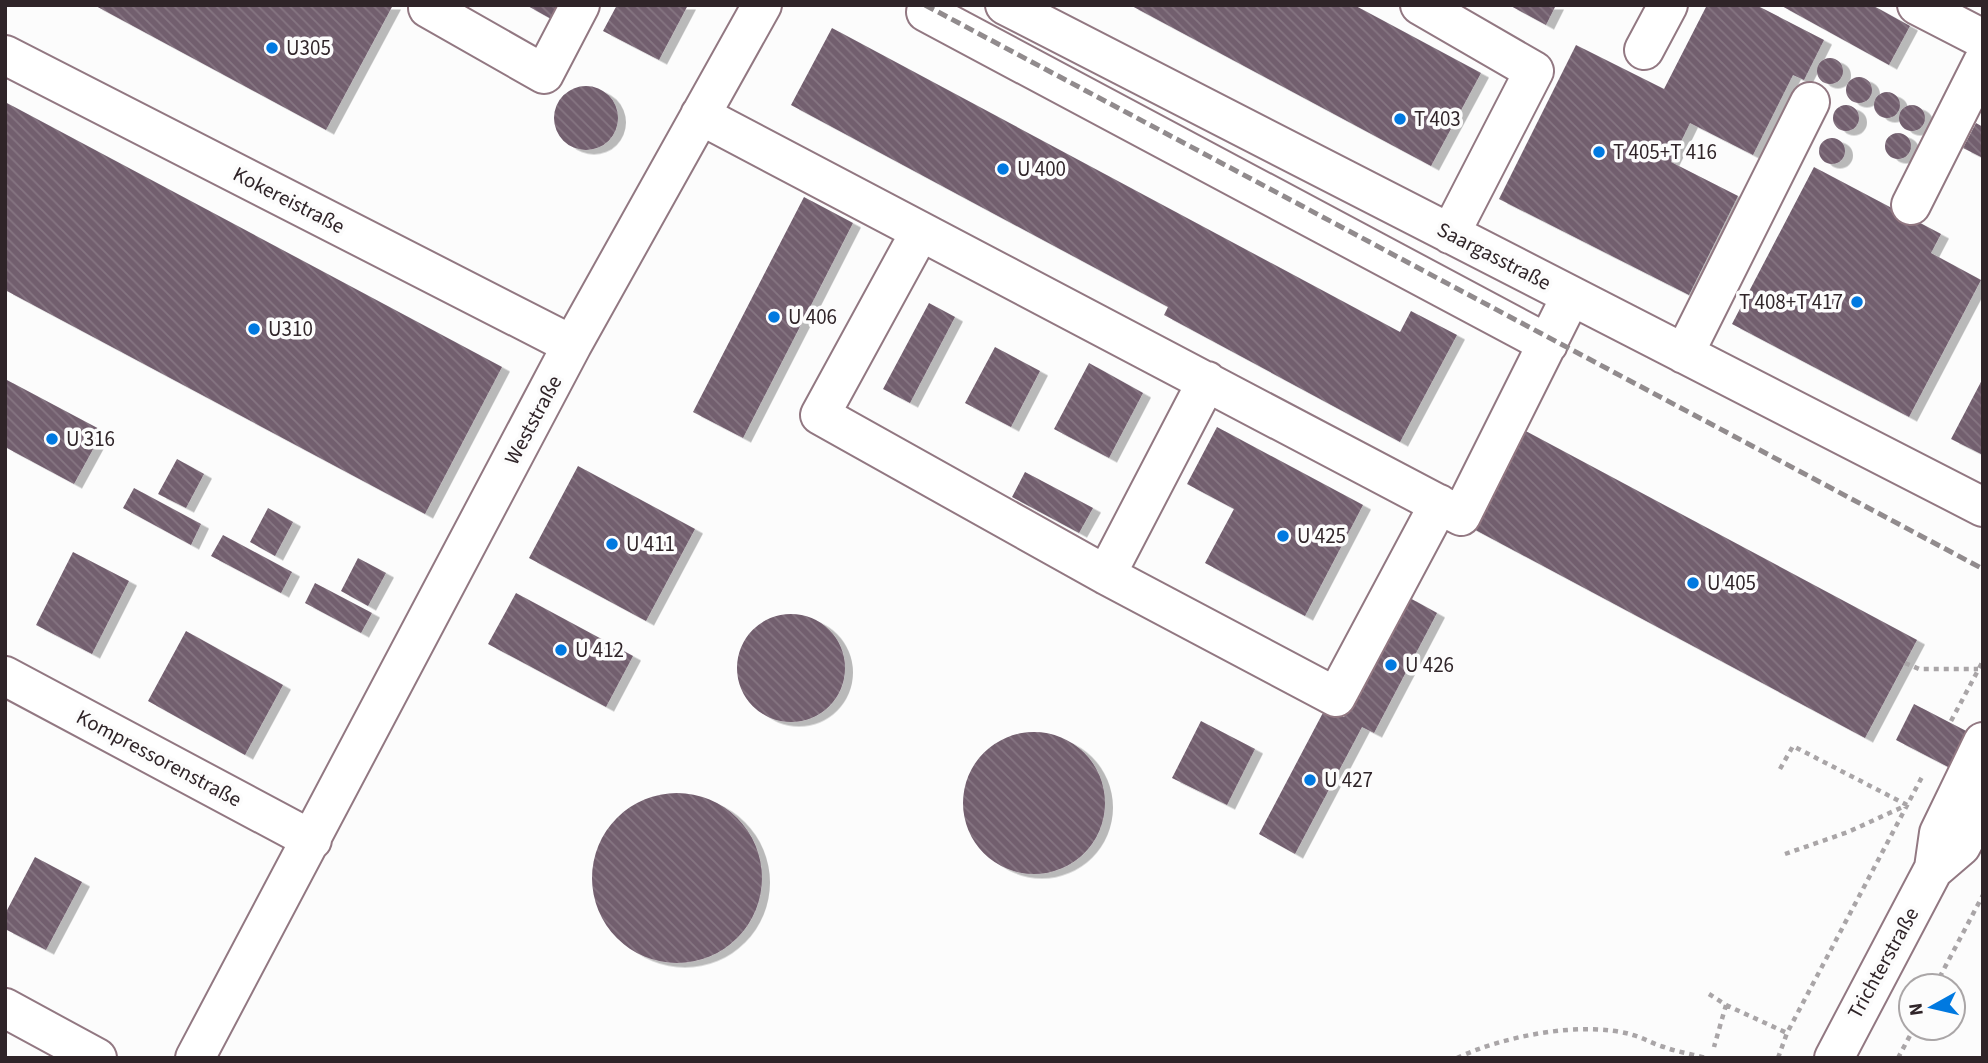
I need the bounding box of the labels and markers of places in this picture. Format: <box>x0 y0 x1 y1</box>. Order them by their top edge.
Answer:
place label: U305 <box>286 33 331 63</box>
marker: U305 <box>264 40 280 56</box>
place label: T 403 <box>1414 104 1461 134</box>
marker: T 403 <box>1392 111 1408 127</box>
place label: T 405+T 416 <box>1613 137 1717 167</box>
marker: T 405+T 416 <box>1591 144 1607 160</box>
place label: U 400 <box>1017 154 1066 184</box>
marker: U 400 <box>995 161 1011 177</box>
place label: T 408+T 417 <box>1739 287 1843 317</box>
marker: T 408+T 417 <box>1849 294 1865 310</box>
place label: U 406 <box>788 302 837 332</box>
marker: U 406 <box>766 309 782 325</box>
place label: U310 <box>268 314 313 344</box>
marker: U310 <box>246 321 262 337</box>
place label: U 316 <box>66 424 115 454</box>
marker: U 316 <box>44 431 60 447</box>
place label: U 425 <box>1297 521 1346 551</box>
marker: U 425 <box>1275 528 1291 544</box>
place label: U 411 <box>626 529 675 559</box>
marker: U 411 <box>604 536 620 552</box>
place label: U 405 <box>1707 568 1756 598</box>
marker: U 405 <box>1685 575 1701 591</box>
place label: U 412 <box>575 635 624 665</box>
marker: U 412 <box>553 642 569 658</box>
place label: U 426 <box>1405 650 1454 680</box>
marker: U 426 <box>1383 657 1399 673</box>
place label: U 427 <box>1324 765 1373 795</box>
marker: U 427 <box>1302 772 1318 788</box>

